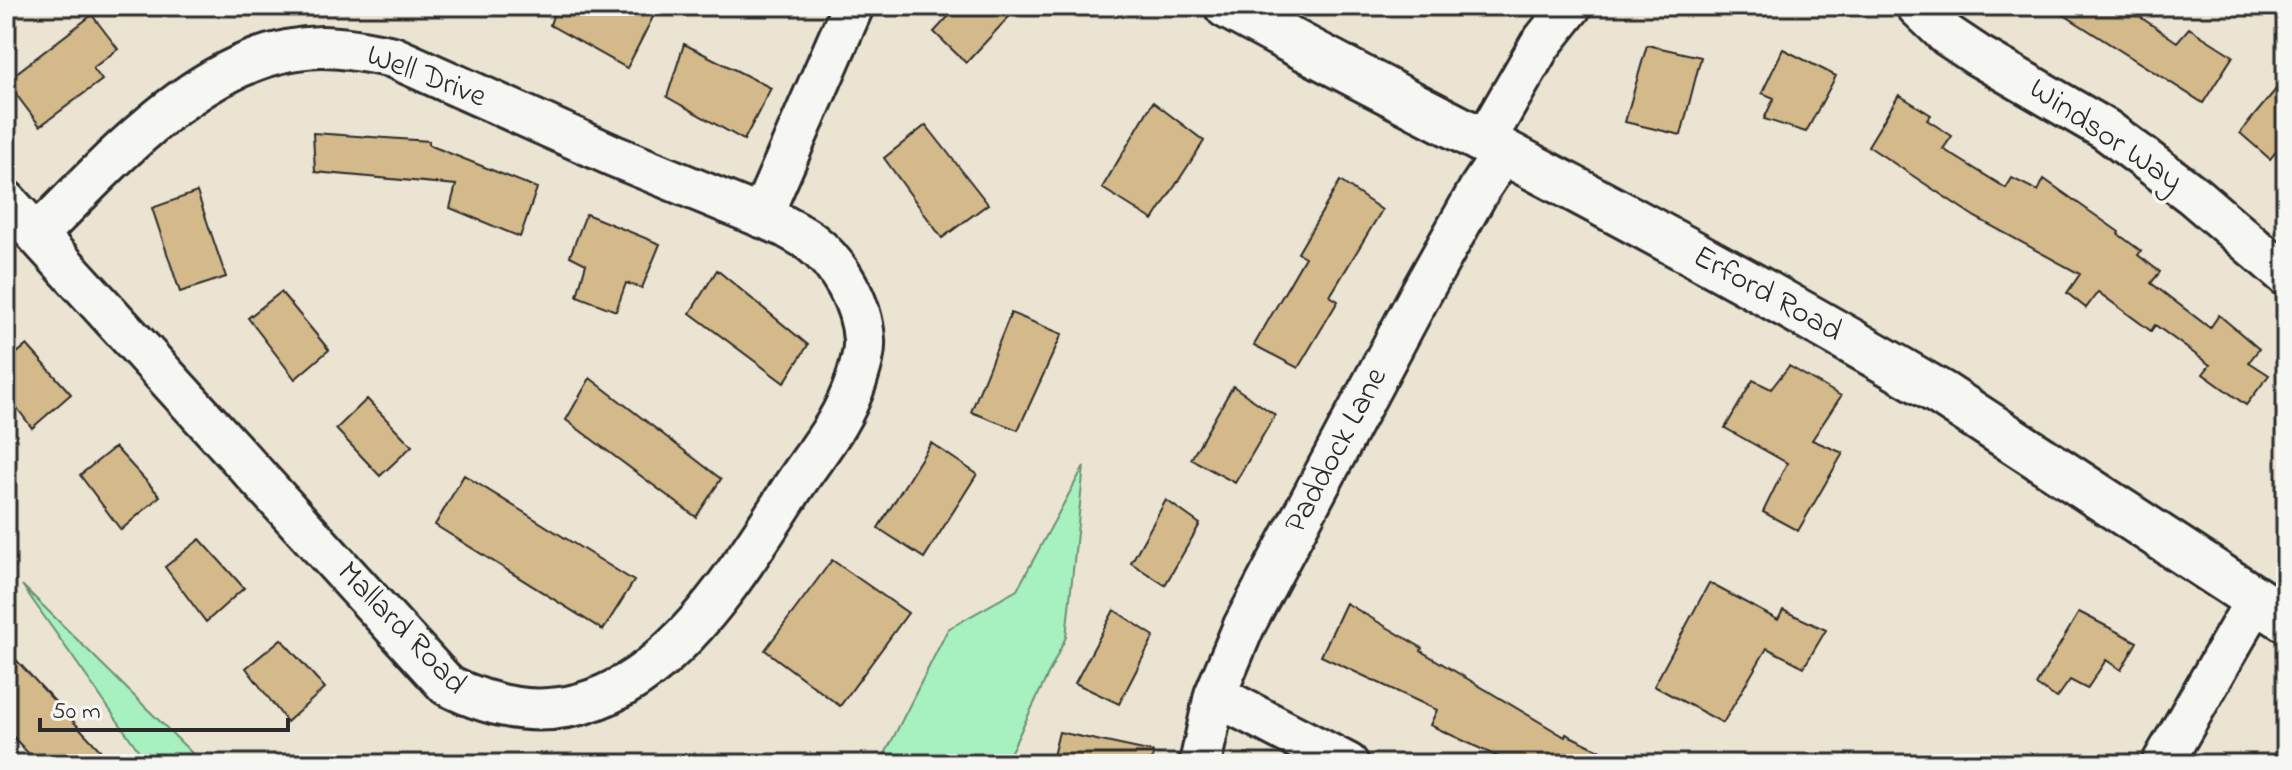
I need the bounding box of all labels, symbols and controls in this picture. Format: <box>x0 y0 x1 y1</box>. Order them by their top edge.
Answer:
street label: Well Drive <box>359 33 493 122</box>
street label: Windsor Way <box>2019 67 2191 205</box>
street label: Erford Road <box>1684 235 1850 355</box>
street label: Paddock Lane <box>1274 359 1401 542</box>
street label: Mallard Road <box>325 551 477 707</box>
scale bar <box>40 682 288 732</box>
text: 50 m <box>52 695 101 730</box>

